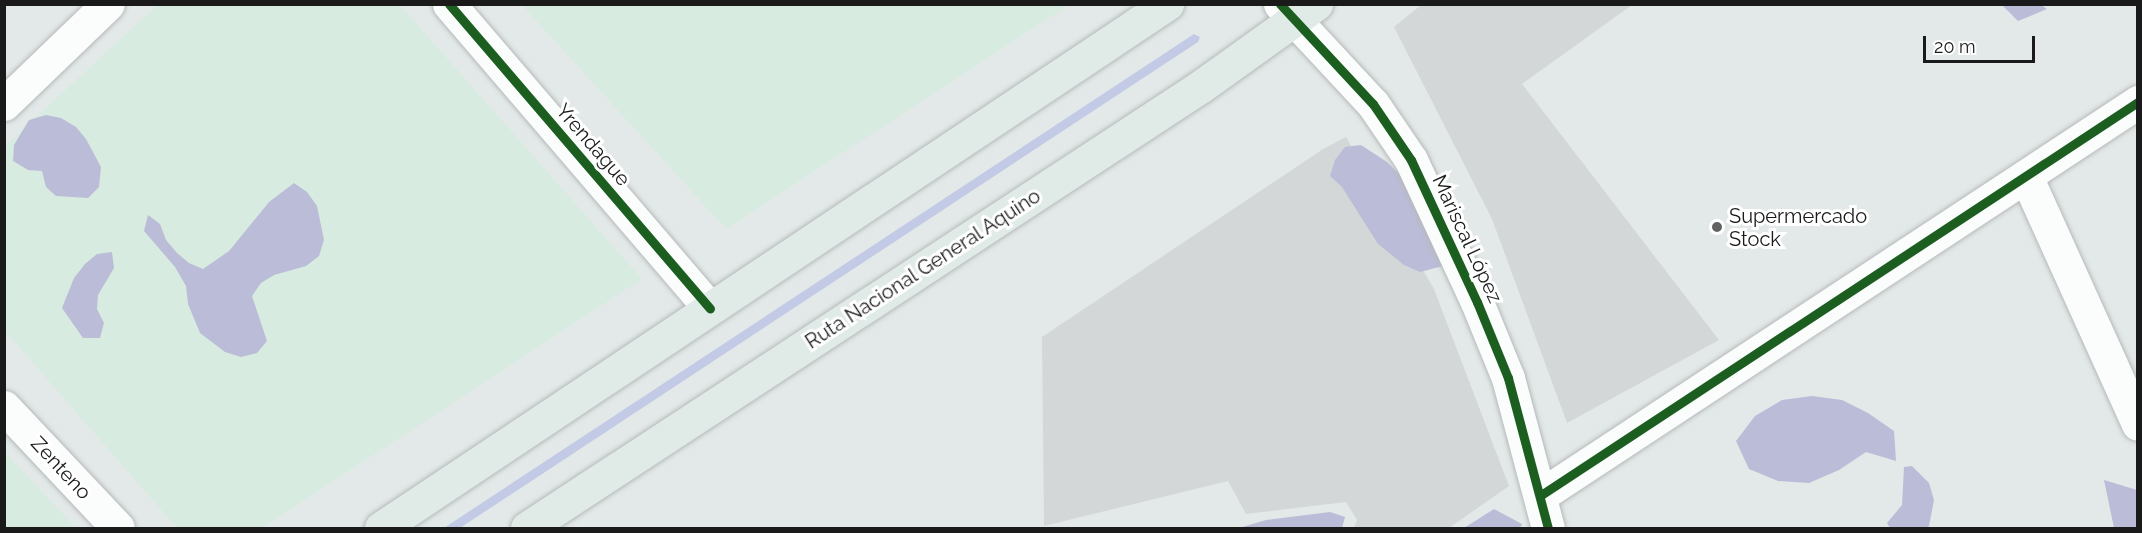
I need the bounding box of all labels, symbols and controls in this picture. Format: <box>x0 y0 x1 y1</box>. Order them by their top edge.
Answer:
scale bar <box>1926 24 2038 62</box>
text: 20 m <box>1934 36 1976 57</box>
street label: Yrendague <box>551 99 635 191</box>
street label: Mariscal López <box>1427 171 1507 307</box>
street label: Ruta Nacional General Aquino <box>800 183 1046 355</box>
place label: Supermercado Stock <box>1729 204 1867 251</box>
marker: Supermercado Stock <box>1710 220 1724 234</box>
street label: Zenteno <box>26 432 96 504</box>

